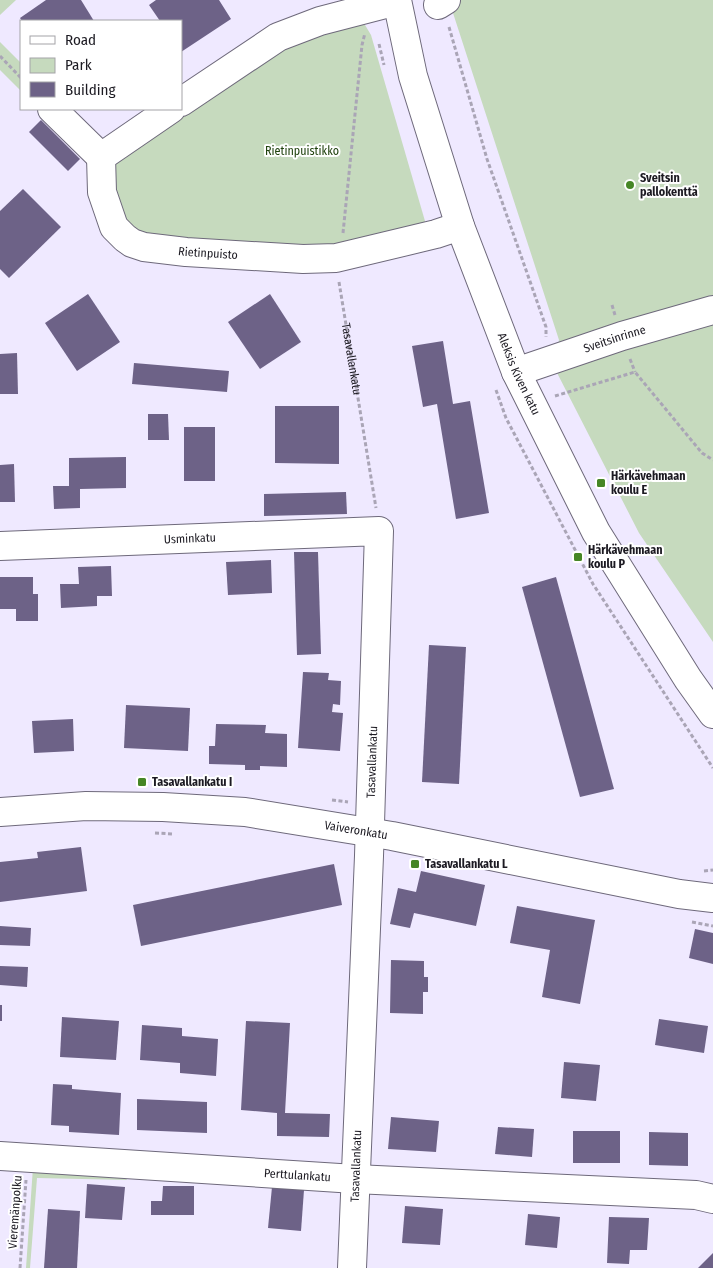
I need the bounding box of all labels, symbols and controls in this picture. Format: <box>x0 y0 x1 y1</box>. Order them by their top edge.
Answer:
legend <box>20 20 182 110</box>
text: Road <box>65 31 96 49</box>
text: Park <box>65 56 92 74</box>
text: Building <box>65 81 116 99</box>
park label: Rietinpuistikko <box>265 144 339 158</box>
place label: Sveitsin pallokenttä <box>640 171 698 199</box>
marker: Sveitsin pallokenttä <box>624 179 636 191</box>
street label: Rietinpuisto <box>177 244 238 262</box>
street label: Tasavallankatu <box>339 322 364 396</box>
street label: Sveitsinrinne <box>582 323 647 356</box>
street label: Aleksis Kiven katu <box>495 331 543 417</box>
place label: Härkävehmaan koulu E <box>611 469 686 497</box>
marker: Härkävehmaan koulu E <box>595 477 607 489</box>
street label: Usminkatu <box>163 530 216 547</box>
place label: Härkävehmaan koulu P <box>588 543 663 571</box>
marker: Härkävehmaan koulu P <box>572 551 584 563</box>
street label: Tasavallankatu <box>364 726 380 798</box>
place label: Tasavallankatu I <box>152 775 232 789</box>
marker: Tasavallankatu I <box>136 776 148 788</box>
street label: Vaiveronkatu <box>324 818 389 842</box>
place label: Tasavallankatu L <box>425 857 508 871</box>
marker: Tasavallankatu L <box>409 858 421 870</box>
street label: Tasavallankatu <box>348 1130 364 1202</box>
street label: Perttulankatu <box>263 1166 331 1184</box>
street label: Vieremänpolku <box>5 1175 25 1249</box>

